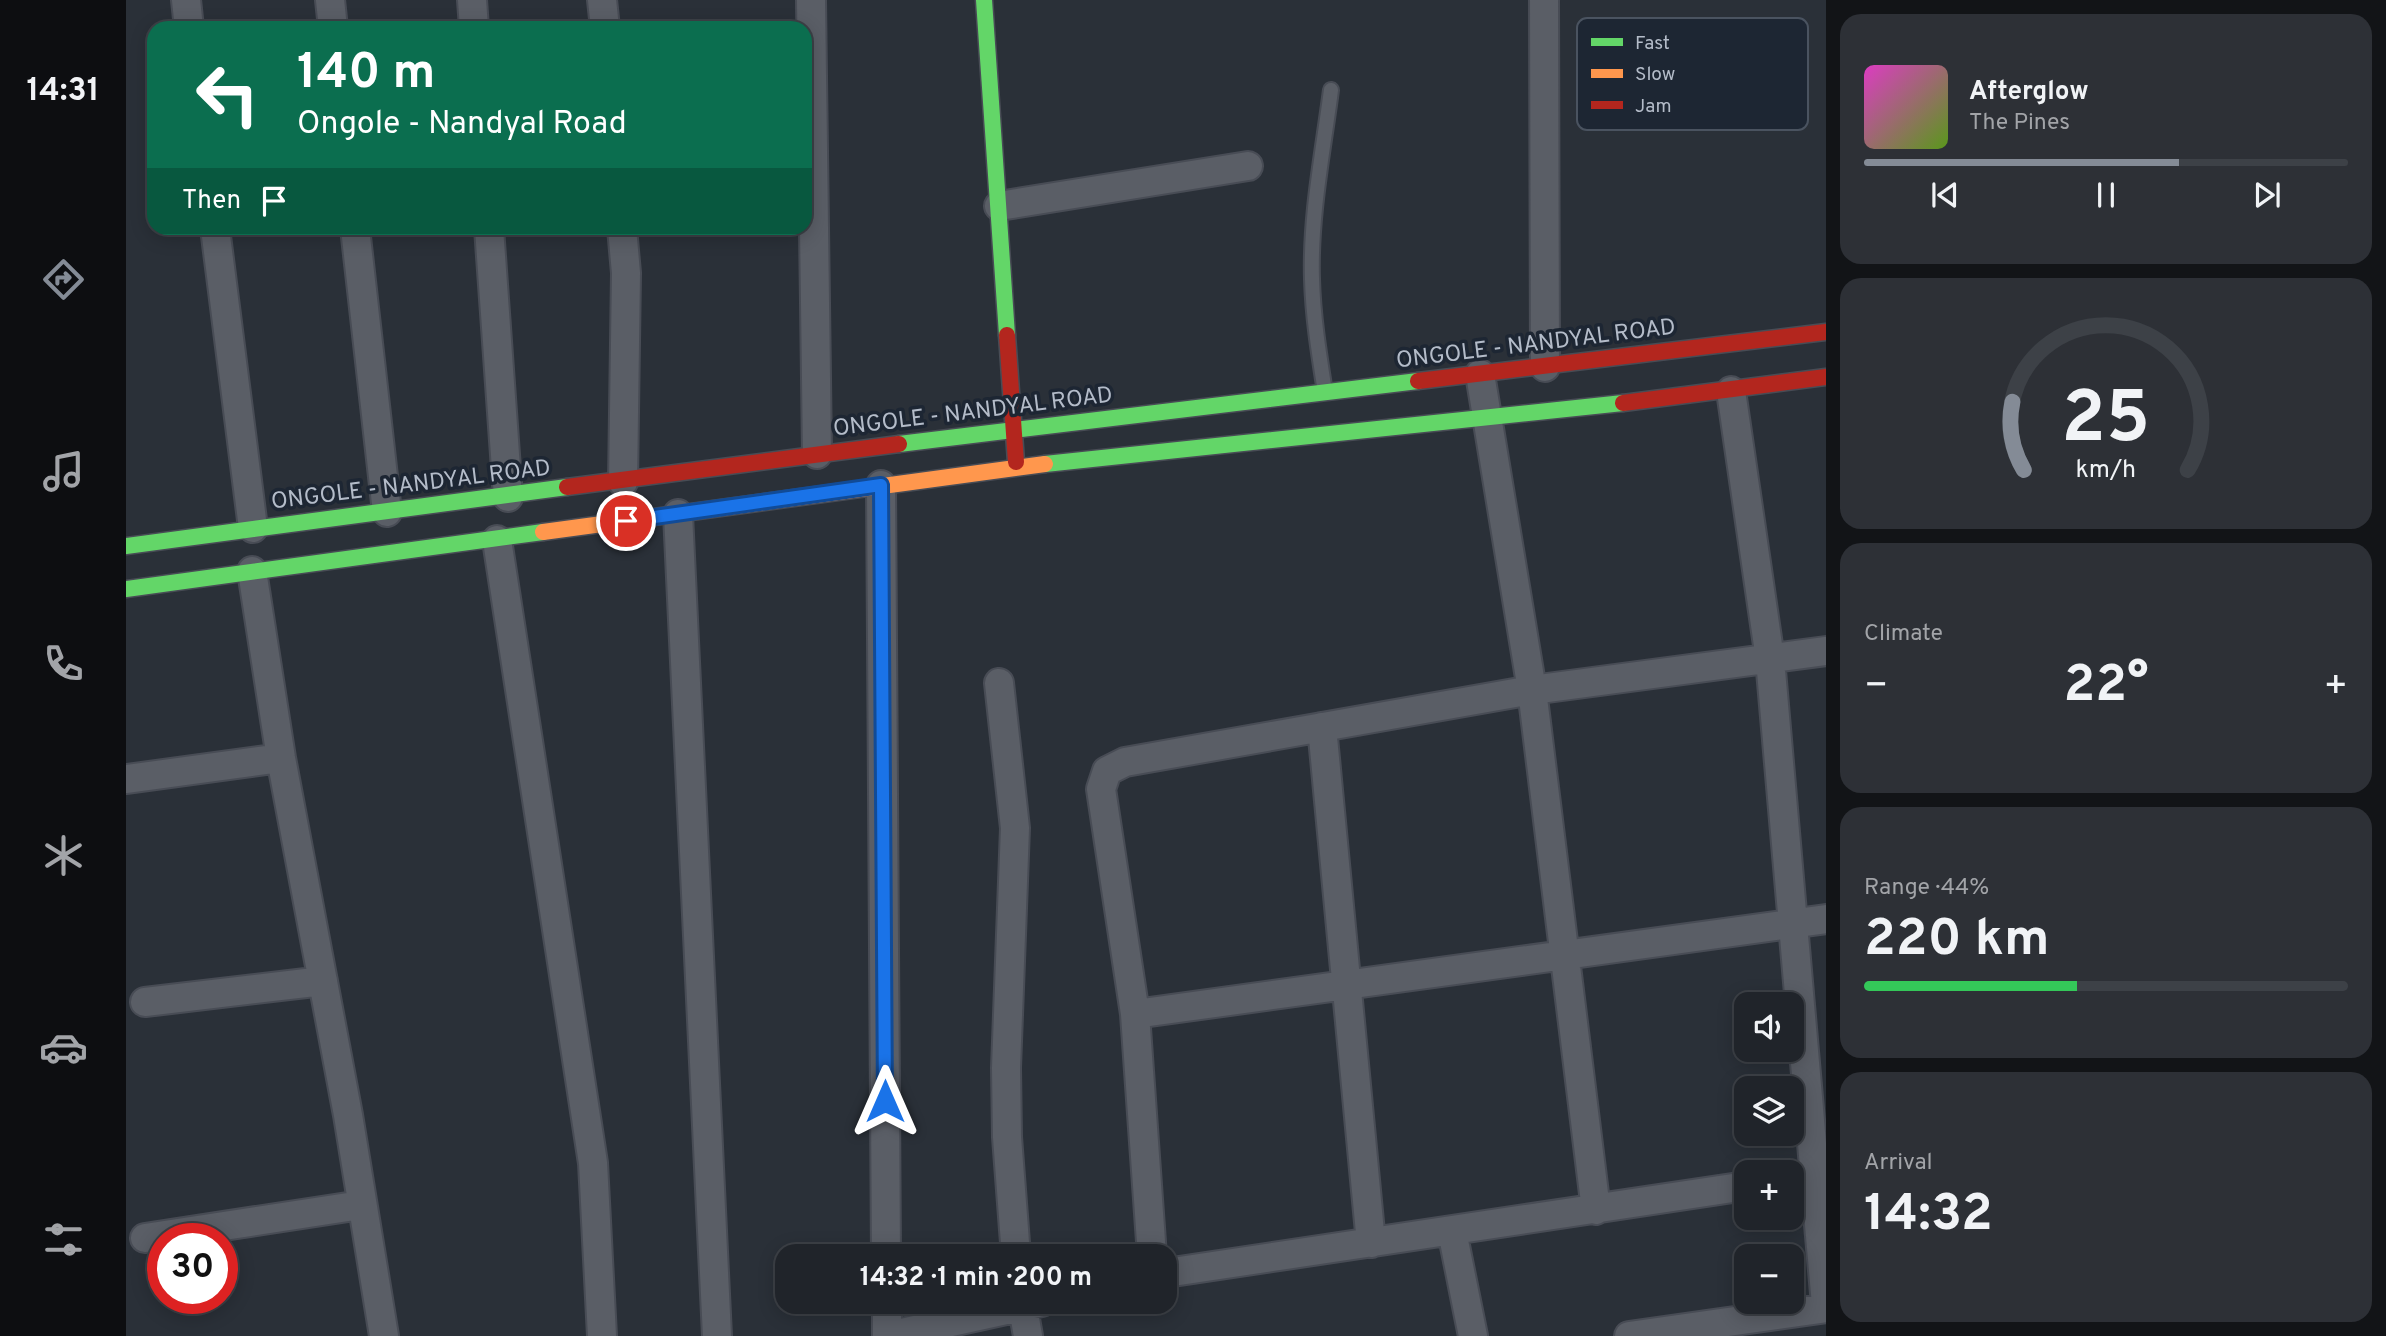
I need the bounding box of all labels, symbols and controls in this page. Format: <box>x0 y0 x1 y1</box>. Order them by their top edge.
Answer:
legend <box>1577 18 1808 130</box>
text: Fast <box>1635 32 1670 56</box>
text: 140 m <box>297 44 436 106</box>
icon: left <box>182 49 273 140</box>
text: Slow <box>1635 63 1675 87</box>
text: 14:31 <box>26 72 100 112</box>
text: Afterglow <box>1969 76 2089 109</box>
text: Jam <box>1635 95 1672 119</box>
text: Ongole - Nandyal Road <box>297 105 627 145</box>
text: The Pines <box>1969 109 2070 138</box>
icon: previous <box>1926 176 1964 214</box>
icon: pause <box>2087 176 2125 214</box>
icon: next <box>2248 176 2286 214</box>
icon: arrive <box>255 182 293 220</box>
text: Then <box>182 185 241 218</box>
icon: directions <box>39 255 88 304</box>
street label: ONGOLE - NANDYAL ROAD <box>1395 313 1677 377</box>
text: 25 <box>2062 376 2151 468</box>
street label: ONGOLE - NANDYAL ROAD <box>832 381 1114 445</box>
icon: music <box>39 447 88 496</box>
street label: ONGOLE - NANDYAL ROAD <box>270 454 552 518</box>
text: km/h <box>2076 454 2136 486</box>
pin <box>596 491 656 551</box>
icon: arrive <box>607 502 645 540</box>
text: Climate <box>1864 620 1943 649</box>
icon: phone <box>39 639 88 688</box>
text: 22° <box>2063 654 2149 720</box>
text: − <box>1864 663 1889 712</box>
text: + <box>2323 663 2348 712</box>
icon: climate <box>39 831 88 880</box>
text: Range · 44% <box>1864 874 1989 903</box>
text: 220 km <box>1864 908 2050 974</box>
map controls <box>1734 992 1804 1314</box>
button: sound <box>1734 992 1804 1062</box>
icon: car <box>39 1023 88 1072</box>
position arrow <box>848 1064 922 1138</box>
button: layers <box>1734 1076 1804 1146</box>
text: Arrival <box>1864 1149 1933 1178</box>
button: + <box>1734 1160 1804 1230</box>
text: 14:32 <box>1864 1183 1993 1249</box>
icon: filters <box>39 1215 88 1264</box>
speed limit sign: 30 <box>147 1223 238 1314</box>
button: − <box>1734 1244 1804 1314</box>
text: 14:32 · 1 min · 200 m <box>860 1262 1092 1295</box>

